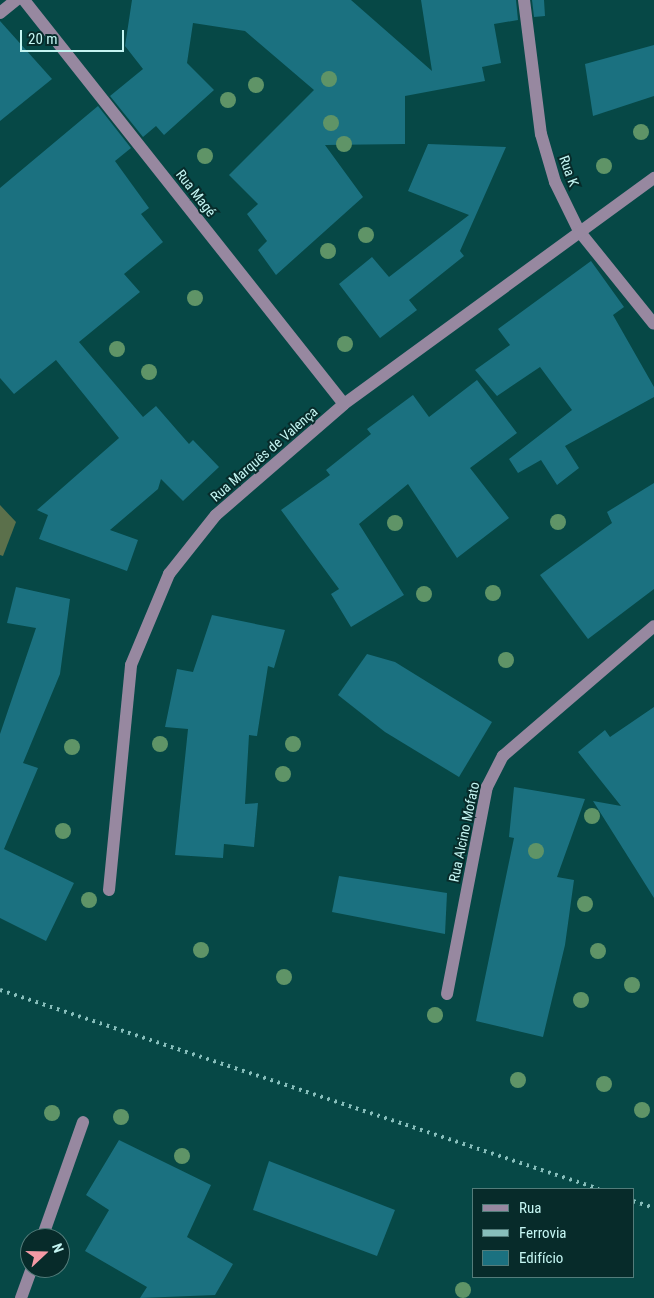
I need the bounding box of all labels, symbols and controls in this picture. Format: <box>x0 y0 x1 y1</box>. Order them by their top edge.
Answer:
scale bar <box>22 20 126 52</box>
text: 20 m <box>28 30 58 48</box>
street label: Rua K <box>556 153 582 189</box>
street label: Rua Magé <box>172 166 220 220</box>
street label: Rua Marquês de Valença <box>207 403 321 505</box>
street label: Rua Alcino Mofato <box>445 780 483 884</box>
legend <box>472 1188 634 1278</box>
text: Rua <box>519 1199 541 1217</box>
text: Ferrovia <box>519 1224 567 1242</box>
north arrow <box>20 1228 70 1278</box>
text: N <box>49 1241 67 1255</box>
text: Edifício <box>519 1249 563 1267</box>

